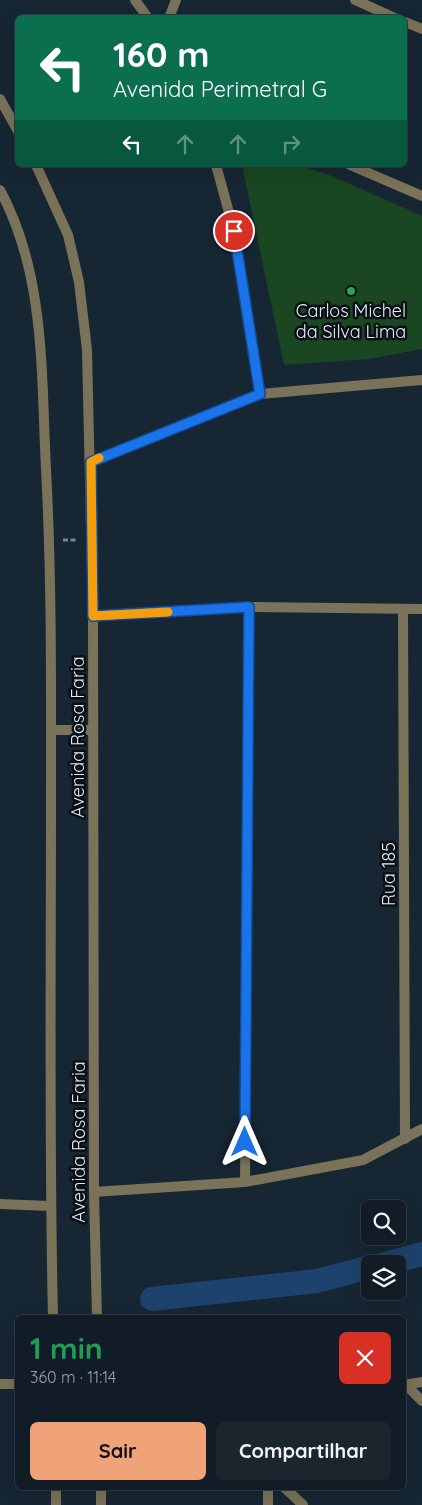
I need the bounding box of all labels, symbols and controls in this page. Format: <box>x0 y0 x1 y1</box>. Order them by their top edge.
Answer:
text: 160 m <box>113 32 210 76</box>
icon: left <box>30 35 95 100</box>
text: Avenida Perimetral G <box>113 75 327 103</box>
icon: left <box>118 130 146 158</box>
icon: ahead <box>171 130 199 158</box>
icon: ahead <box>224 130 252 158</box>
icon: right <box>277 130 305 158</box>
pin <box>213 210 255 252</box>
icon: arrive <box>220 217 248 245</box>
marker: Carlos Michel da Silva Lima <box>345 285 357 297</box>
place label: Carlos Michel da Silva Lima <box>296 299 406 343</box>
street label: Avenida Rosa Faria <box>66 656 89 818</box>
street label: Rua 185 <box>377 842 400 906</box>
street label: Avenida Rosa Faria <box>67 1061 90 1223</box>
position arrow <box>218 1115 270 1167</box>
map controls <box>361 1200 406 1300</box>
button: search <box>361 1200 406 1245</box>
button: layers <box>361 1255 406 1300</box>
text: 1 min <box>30 1329 103 1367</box>
button: close <box>339 1332 391 1384</box>
text: 360 m · 11:14 <box>30 1367 116 1387</box>
button: Sair <box>30 1422 206 1480</box>
button: Compartilhar <box>216 1422 391 1480</box>

